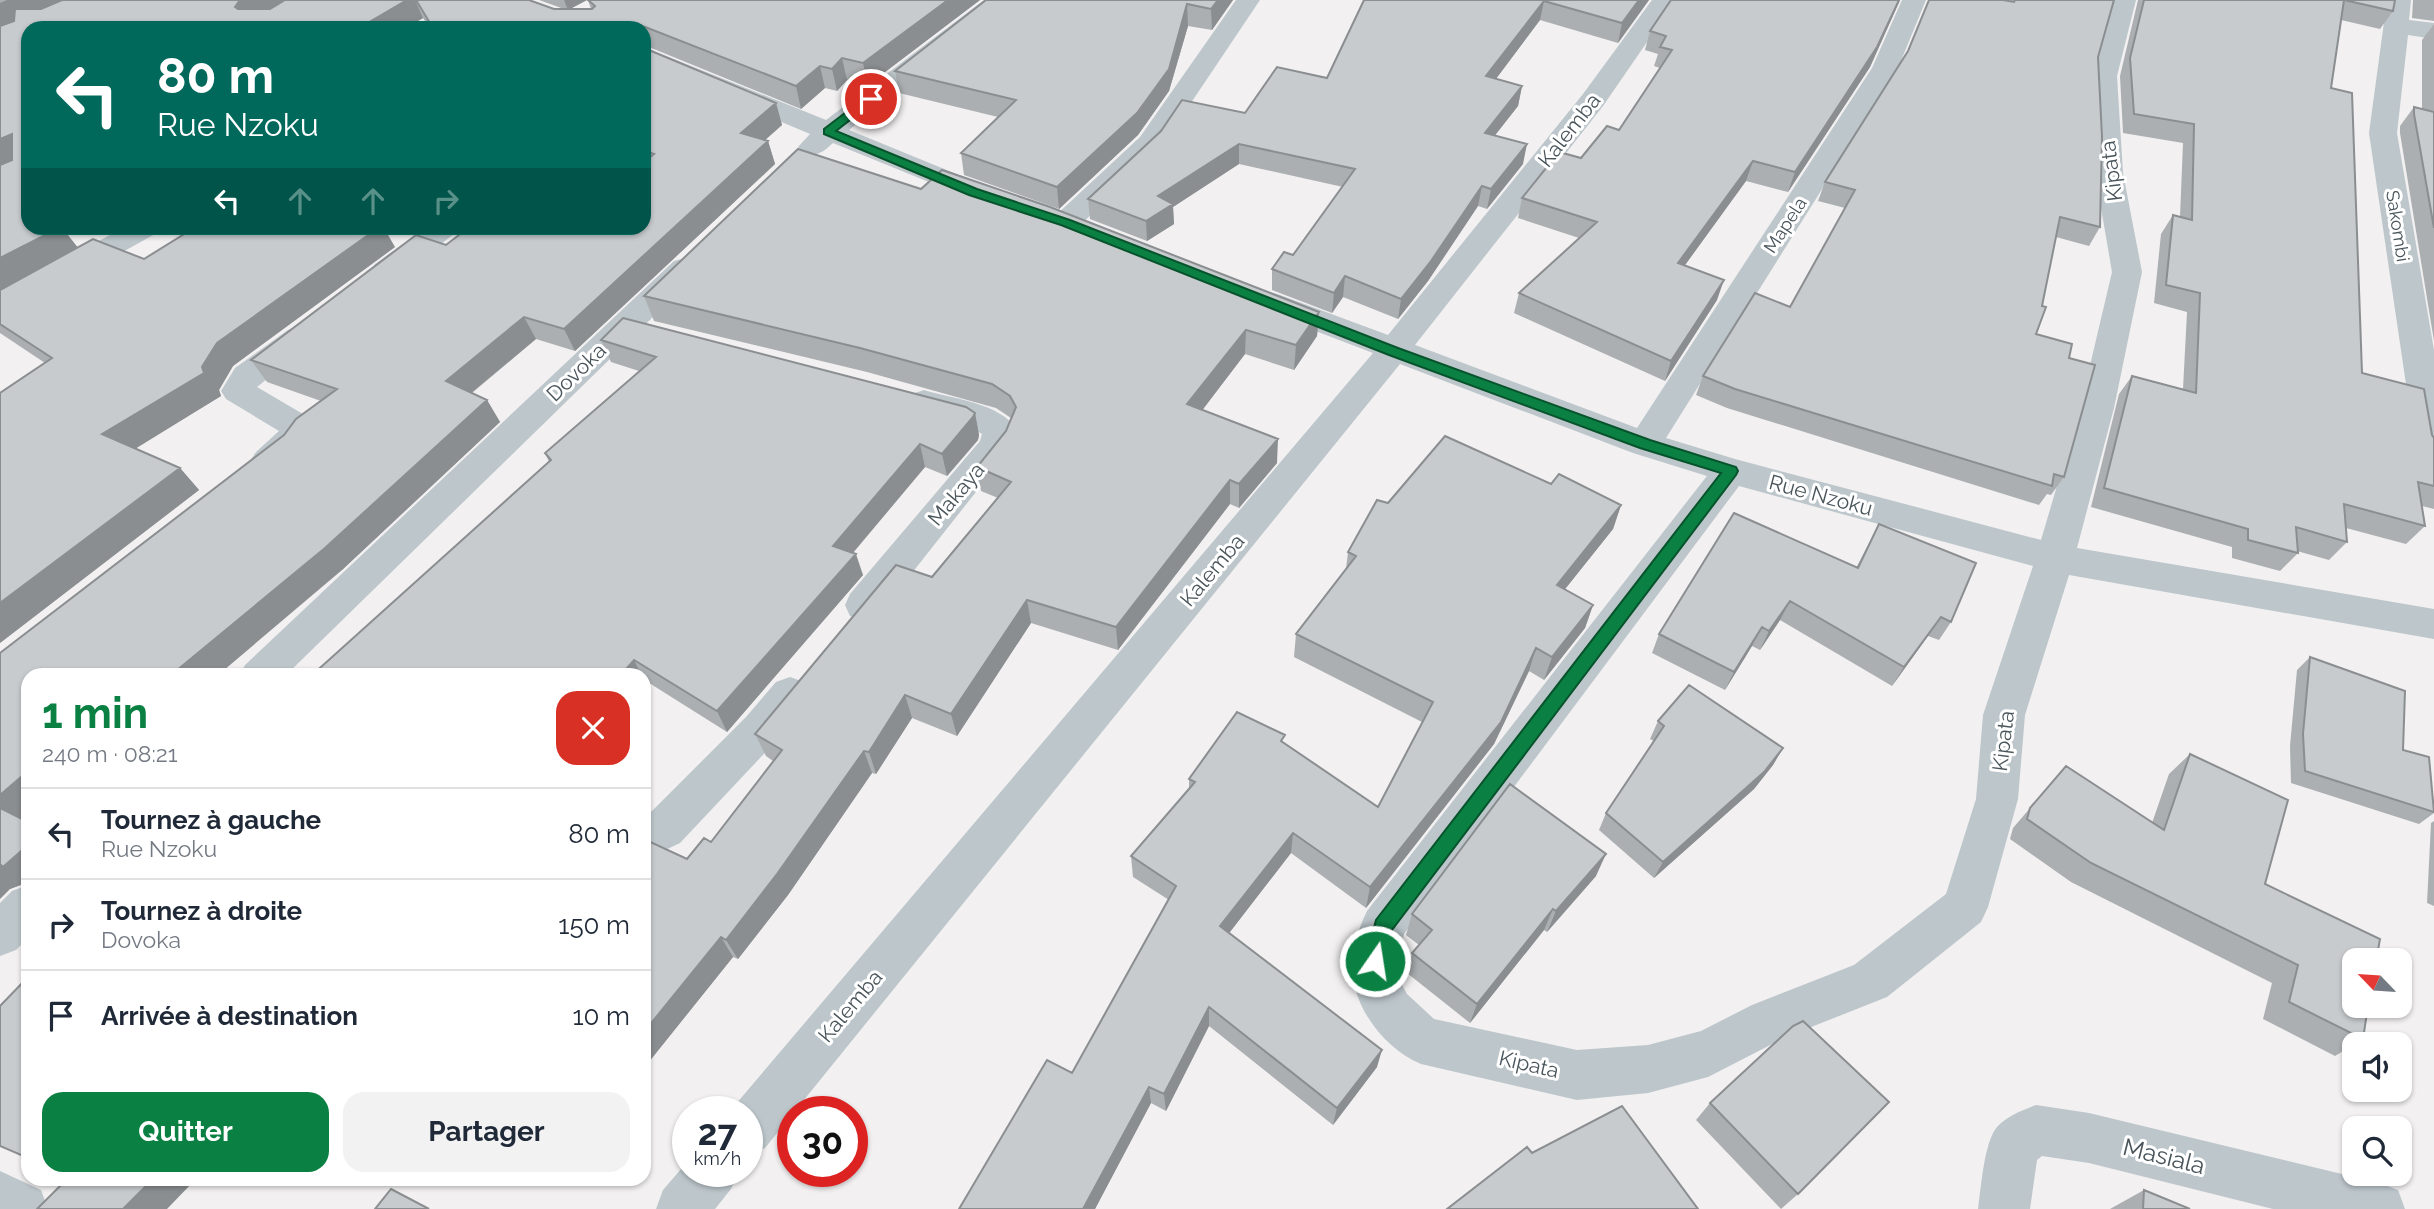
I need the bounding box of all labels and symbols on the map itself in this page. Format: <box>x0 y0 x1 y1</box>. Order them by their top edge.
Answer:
pin <box>841 69 901 129</box>
street label: Kalemba <box>1532 88 1606 172</box>
street label: Kipata <box>2095 139 2127 203</box>
street label: Sakombi <box>2382 189 2414 263</box>
street label: Mapela <box>1759 193 1811 257</box>
street label: Dovoka <box>541 338 611 406</box>
street label: Makaya <box>922 457 990 531</box>
street label: Rue Nzoku <box>1767 469 1875 521</box>
street label: Kalemba <box>1175 529 1249 611</box>
street label: Kipata <box>1987 709 2019 773</box>
position arrow <box>1338 924 1412 998</box>
north arrow <box>2342 948 2412 1018</box>
street label: Kalemba <box>813 965 887 1047</box>
street label: Kipata <box>1497 1045 1561 1083</box>
speed limit sign: 30 <box>777 1096 868 1187</box>
street label: Masiala <box>2120 1132 2208 1180</box>

